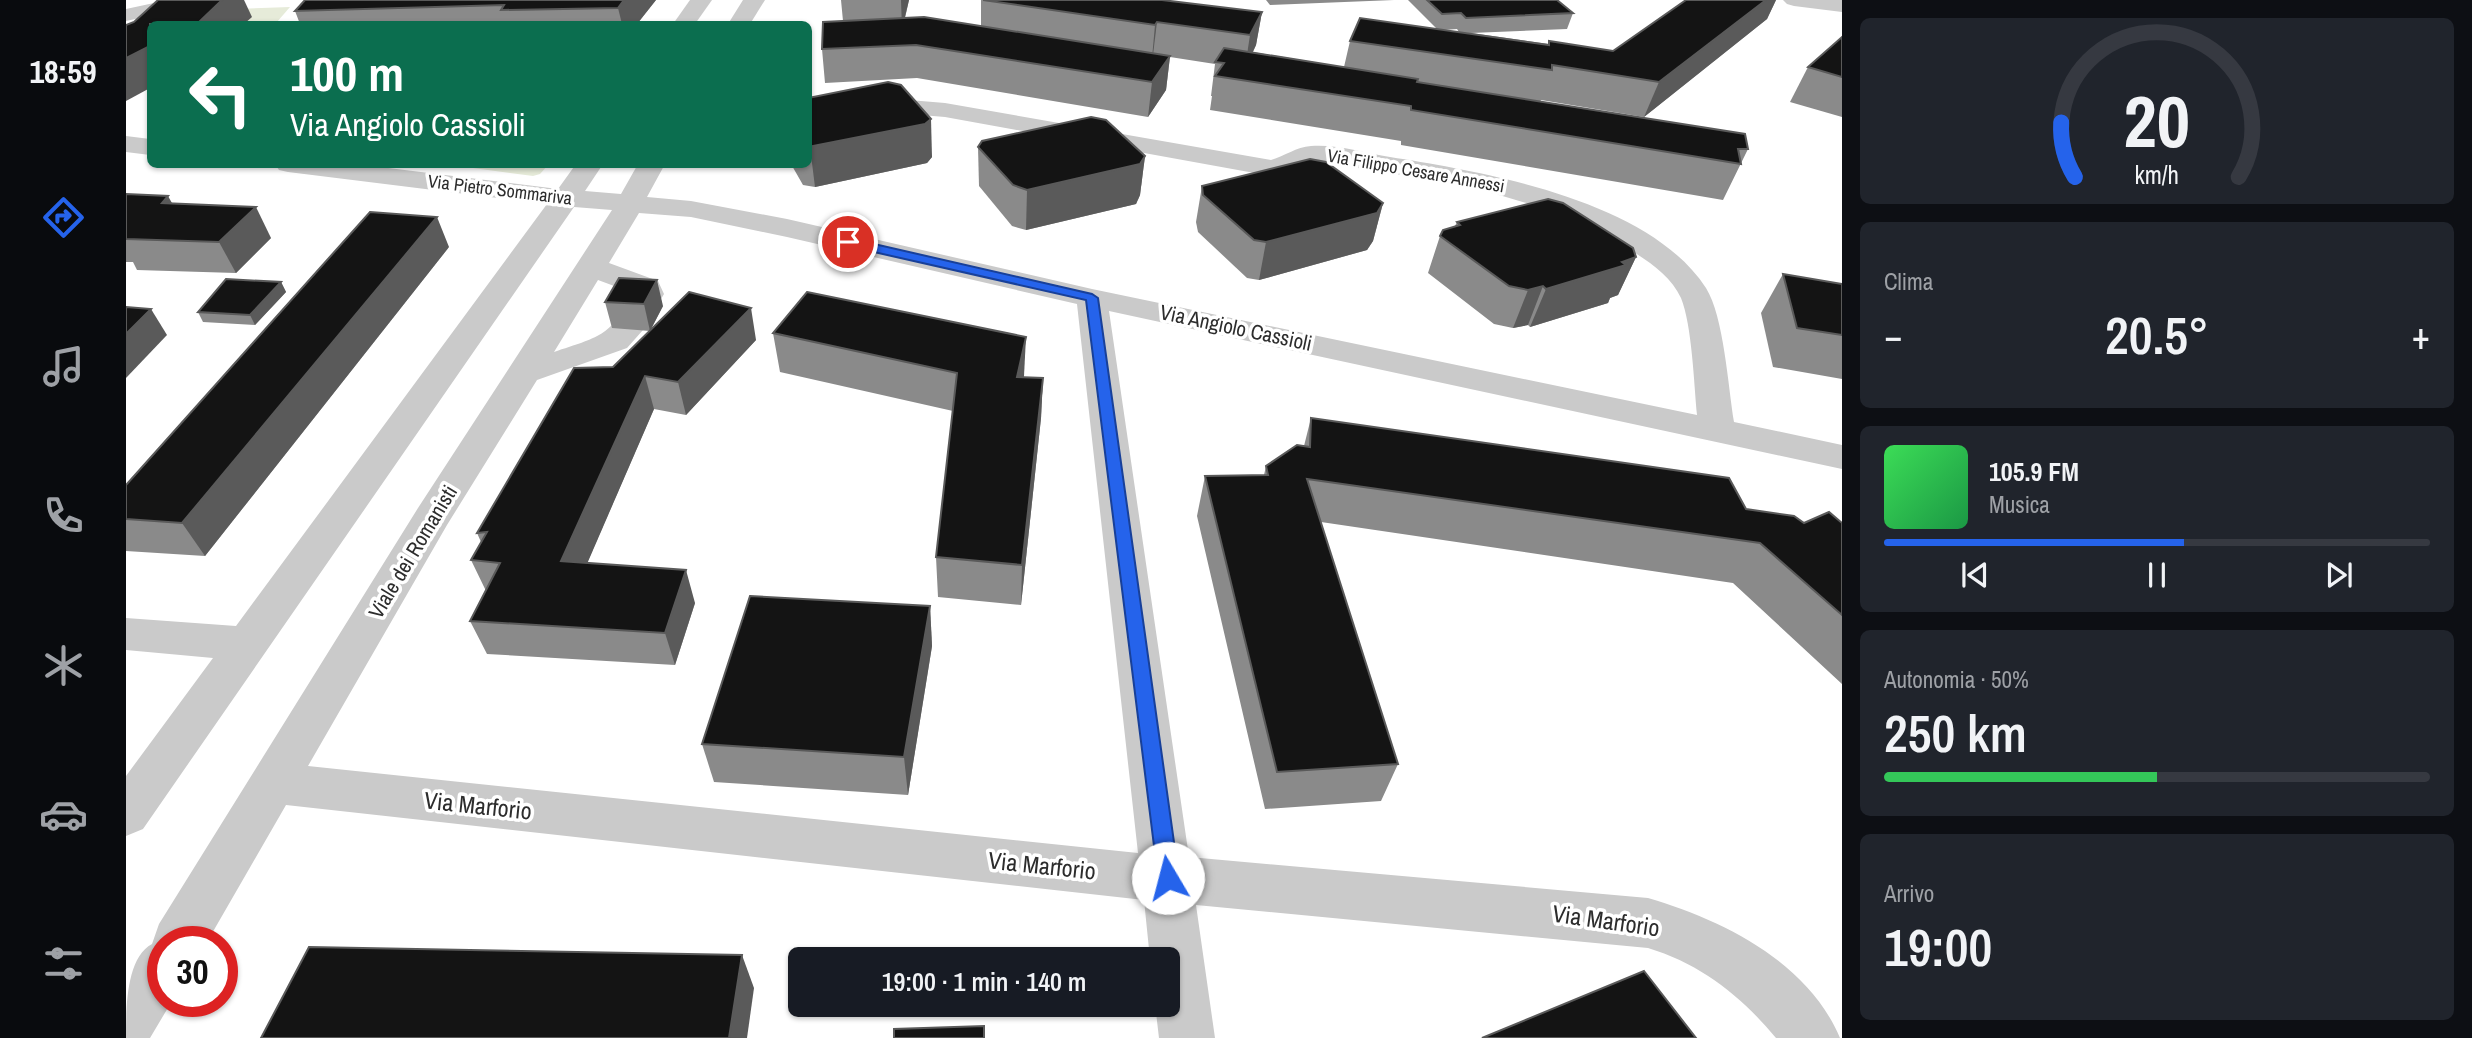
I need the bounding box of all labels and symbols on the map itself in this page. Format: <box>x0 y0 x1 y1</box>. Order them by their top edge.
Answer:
street label: Via Filippo Cesare Annessi <box>1326 143 1507 198</box>
street label: Via Pietro Sommariva <box>427 168 574 211</box>
pin <box>818 212 878 272</box>
street label: Via Angiolo Cassioli <box>1157 297 1315 358</box>
street label: Viale dei Romanisti <box>361 480 464 624</box>
street label: Via Marforio <box>423 783 533 827</box>
position arrow <box>1131 841 1205 915</box>
street label: Via Marforio <box>987 843 1097 887</box>
street label: Via Marforio <box>1550 897 1662 943</box>
speed limit sign: 30 <box>147 926 238 1017</box>

